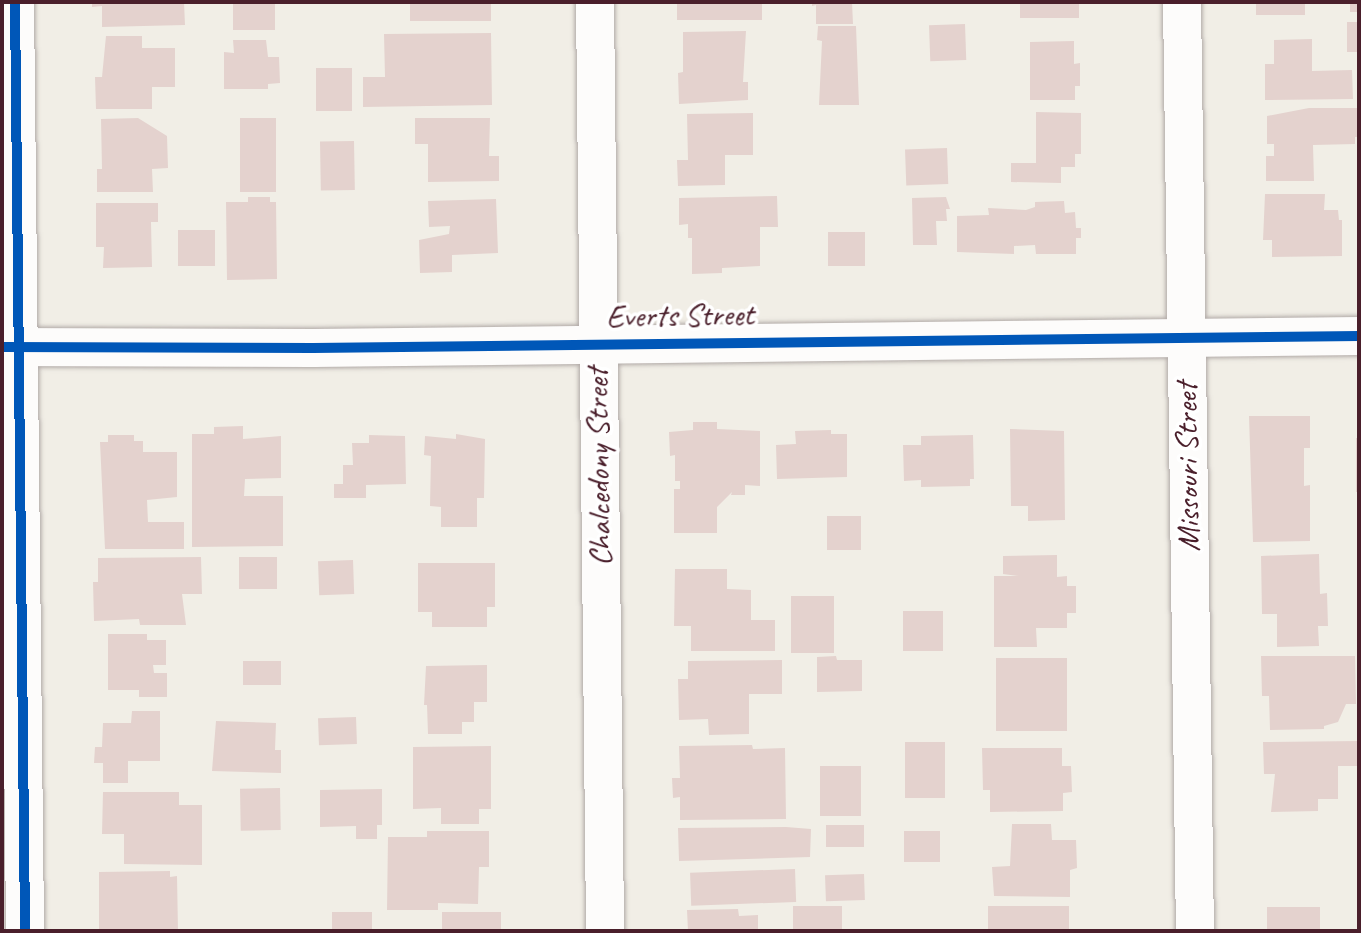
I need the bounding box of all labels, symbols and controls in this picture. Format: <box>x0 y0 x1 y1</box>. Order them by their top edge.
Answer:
street label: Everts Street <box>606 296 754 336</box>
street label: Chalcedony Street <box>578 368 620 566</box>
street label: Missouri Street <box>1167 382 1209 552</box>

